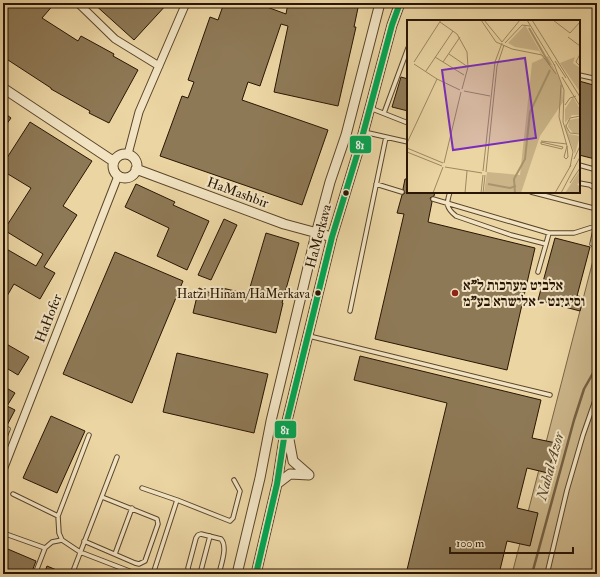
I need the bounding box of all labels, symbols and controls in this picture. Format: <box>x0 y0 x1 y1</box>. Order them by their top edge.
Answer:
inset map <box>407 20 580 193</box>
line badge: 81 <box>349 135 372 154</box>
text: 81 <box>355 139 365 152</box>
street label: HaMashbir <box>205 173 272 212</box>
unlabelled marker <box>341 188 351 198</box>
street label: HaMerkava <box>302 202 335 270</box>
place label: אלביט מערכות ל"א וסיגינט - אלישרא בע"מ <box>463 277 585 310</box>
place label: Hatzi Hinam/HaMerkava <box>177 286 311 302</box>
marker: Hatzi Hinam/HaMerkava <box>313 288 323 298</box>
marker: אלביט מערכות ל"א וסיגינט - אלישרא בע"מ <box>450 288 460 298</box>
street label: HaHofer <box>31 291 66 345</box>
line badge: 81 <box>274 420 297 439</box>
text: 81 <box>280 424 290 437</box>
water label: Nahal Azor <box>532 429 569 503</box>
scale bar <box>450 529 573 555</box>
text: 100 m <box>456 536 485 551</box>

